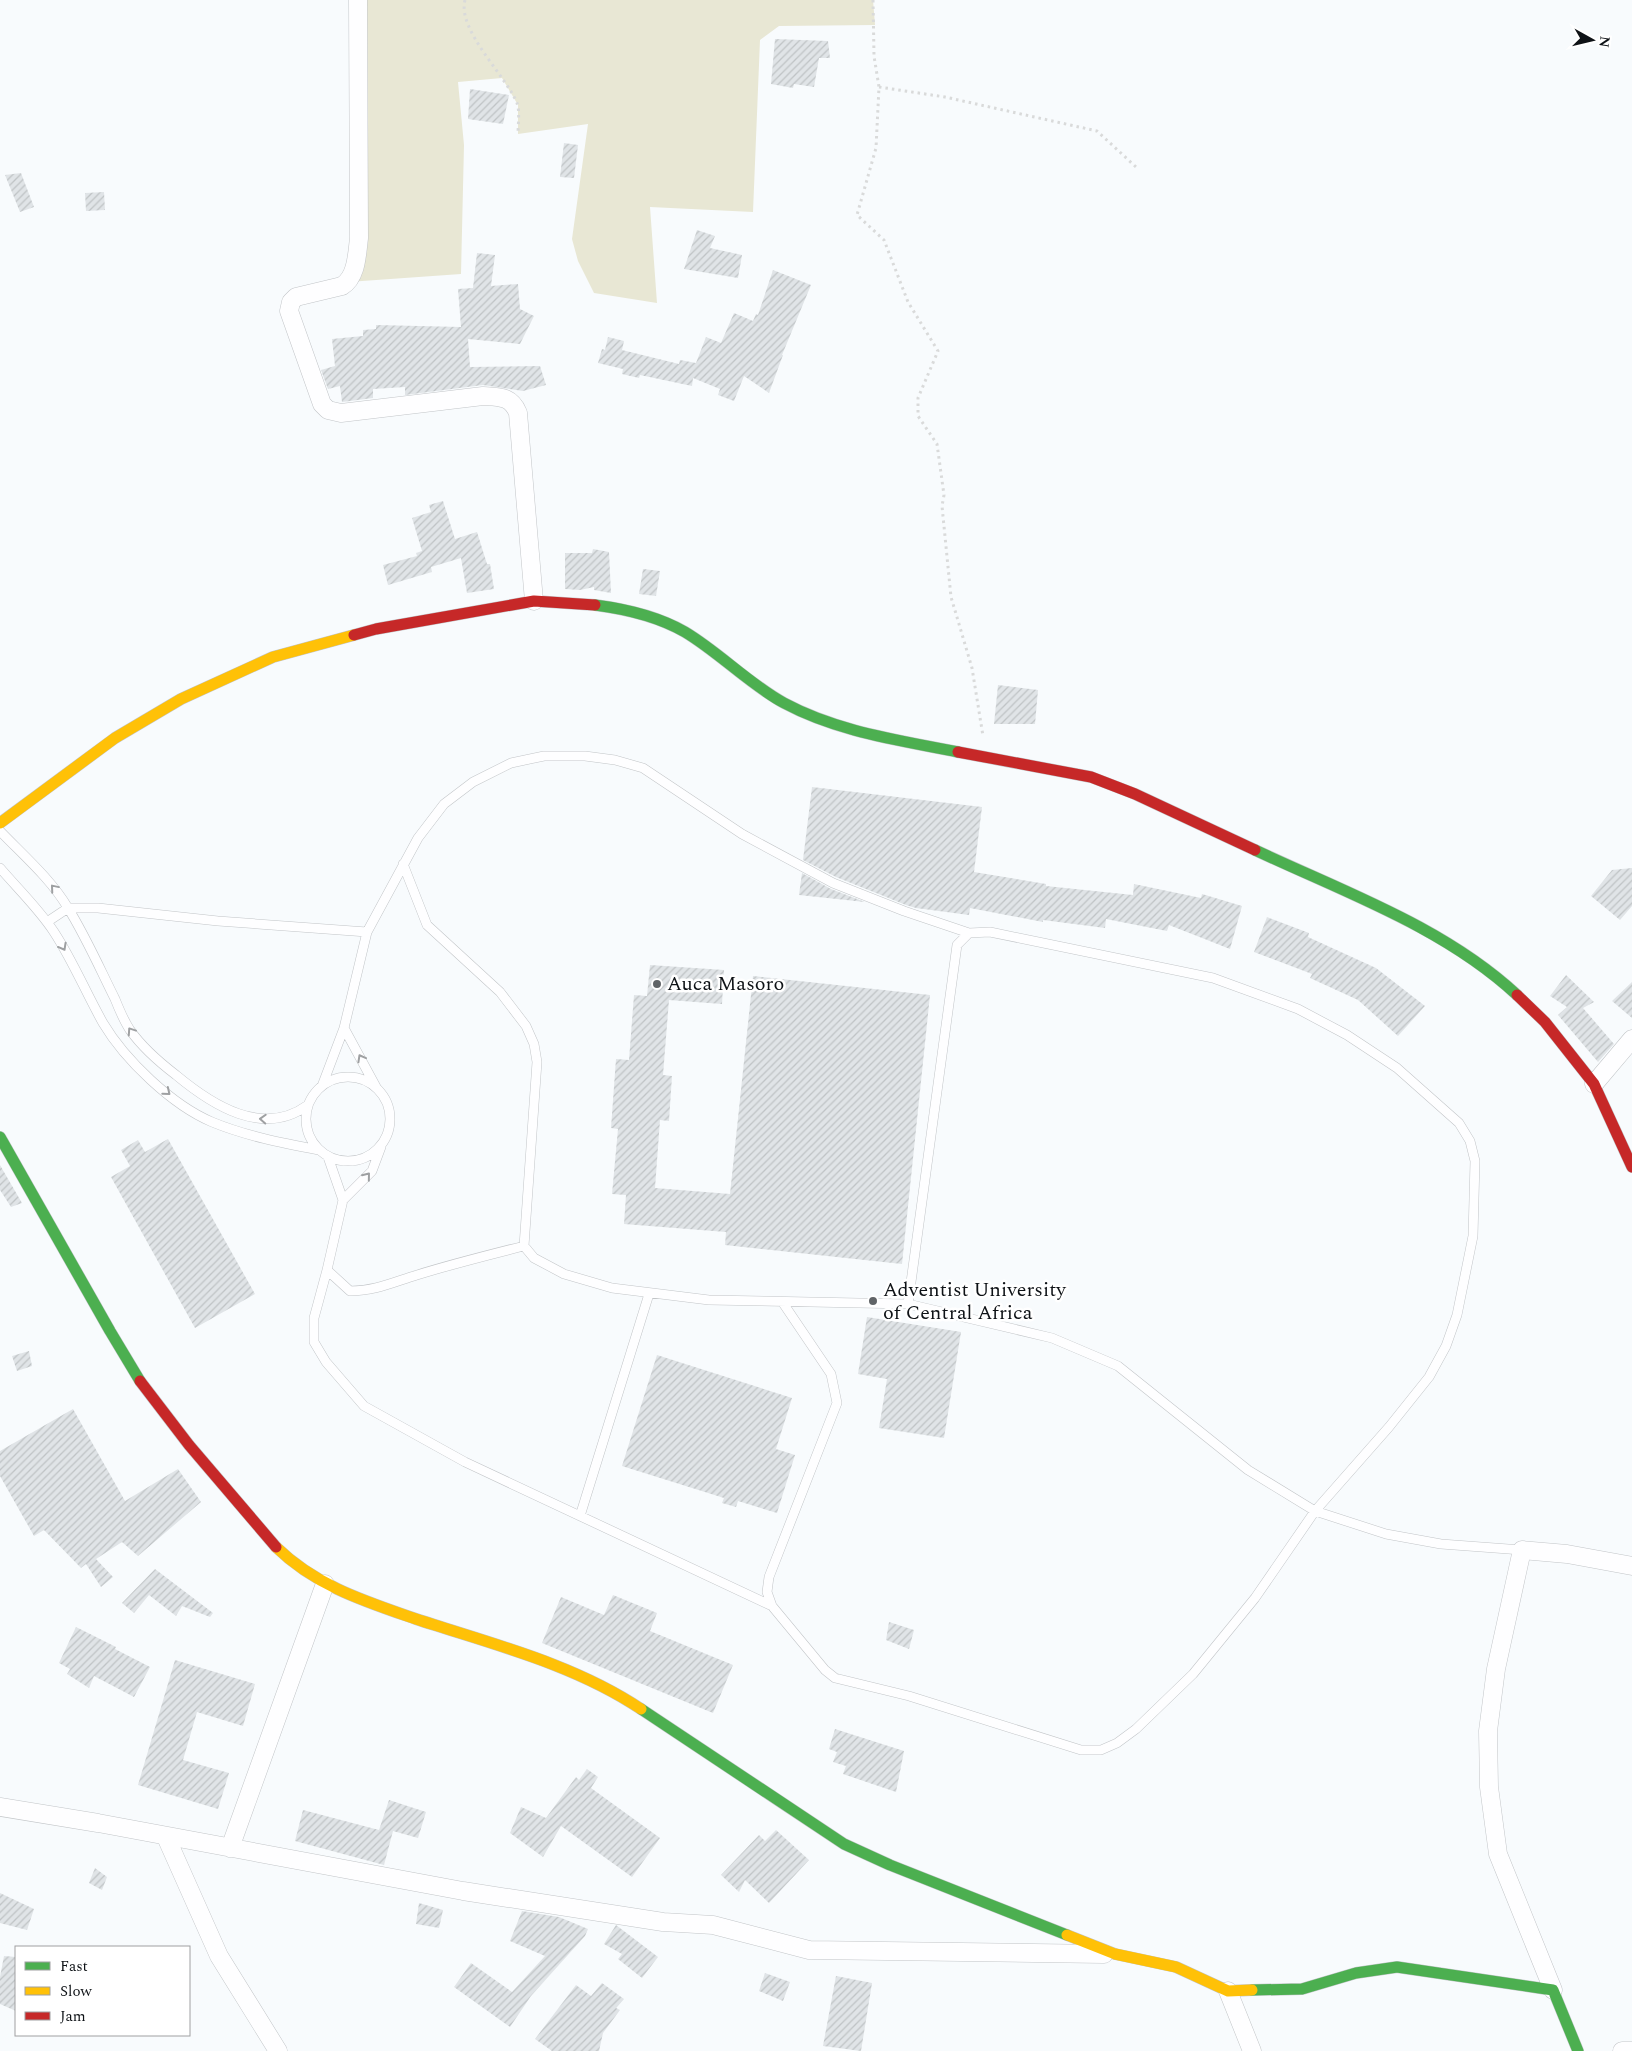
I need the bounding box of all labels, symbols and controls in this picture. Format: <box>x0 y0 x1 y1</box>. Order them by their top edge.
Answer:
north arrow <box>1567 15 1617 65</box>
text: N <box>1593 35 1616 49</box>
one-way arrow <box>50 885 59 894</box>
one-way arrow <box>57 942 67 951</box>
place label: Auca Masoro <box>667 969 784 999</box>
marker: Auca Masoro <box>651 978 663 990</box>
one-way arrow <box>128 1027 138 1036</box>
one-way arrow <box>357 1055 367 1064</box>
one-way arrow <box>161 1086 170 1095</box>
one-way arrow <box>258 1113 266 1124</box>
one-way arrow <box>362 1172 371 1181</box>
place label: Adventist University of Central Africa <box>883 1275 1067 1328</box>
marker: Adventist University of Central Africa <box>867 1295 879 1307</box>
legend <box>15 1946 190 2036</box>
text: Fast <box>60 1955 88 1978</box>
text: Slow <box>60 1980 92 2003</box>
text: Jam <box>60 2005 86 2028</box>

